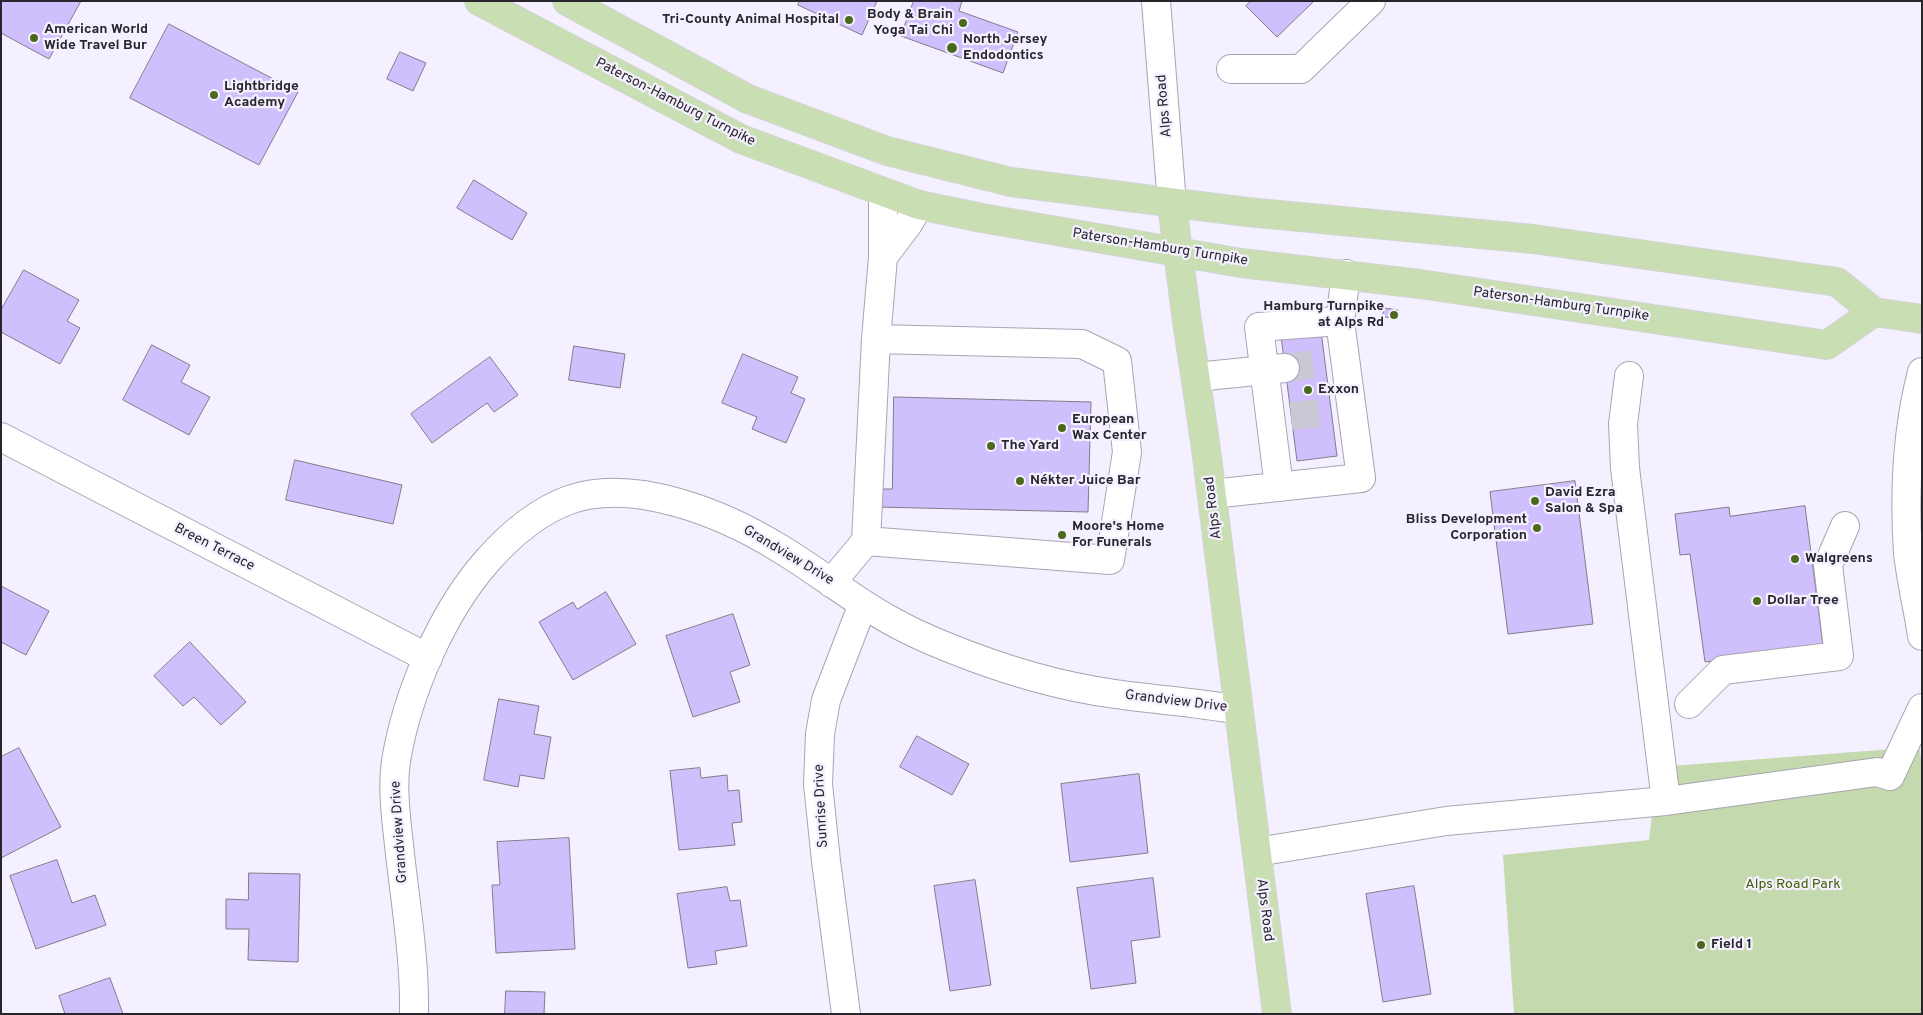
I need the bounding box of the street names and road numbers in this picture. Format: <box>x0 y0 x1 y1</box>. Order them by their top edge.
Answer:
street label: Paterson-Hamburg Turnpike <box>592 55 758 151</box>
street label: Alps Road <box>1154 74 1176 138</box>
street label: Paterson-Hamburg Turnpike <box>1071 226 1249 270</box>
street label: Paterson-Hamburg Turnpike <box>1472 284 1650 326</box>
street label: Alps Road <box>1202 476 1226 540</box>
street label: Breen Terrace <box>171 520 257 576</box>
street label: Grandview Drive <box>740 522 836 590</box>
street label: Grandview Drive <box>1124 687 1228 717</box>
street label: Sunrise Drive <box>811 764 833 848</box>
street label: Grandview Drive <box>388 780 412 884</box>
street label: Alps Road <box>1252 878 1276 942</box>

